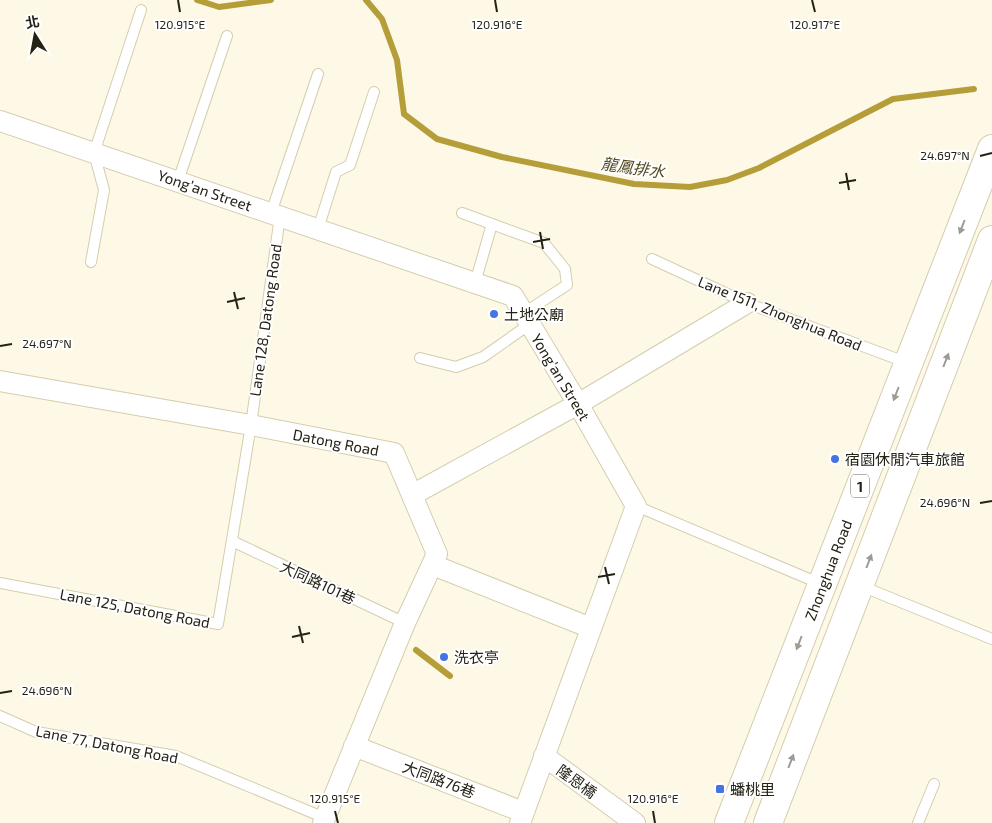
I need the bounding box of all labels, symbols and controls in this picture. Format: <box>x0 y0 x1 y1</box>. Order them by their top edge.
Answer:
north arrow <box>10 10 60 60</box>
text: 北 <box>24 12 41 31</box>
text: 120.915°E <box>155 17 206 31</box>
text: 120.916°E <box>471 17 523 31</box>
text: 120.917°E <box>790 17 840 31</box>
text: 24.697°N <box>920 148 970 162</box>
water label: 龍鳳排水 <box>600 153 667 181</box>
street label: Yong’an Street <box>156 165 255 215</box>
one-way arrow <box>958 220 966 235</box>
street label: Lane 128, Datong Road <box>245 243 285 397</box>
street label: Lane 1511, Zhonghua Road <box>696 272 864 354</box>
place label: 土地公廟 <box>504 305 564 323</box>
marker: 土地公廟 <box>488 308 500 320</box>
street label: Yong’an Street <box>528 330 594 424</box>
text: 24.697°N <box>22 336 72 350</box>
one-way arrow <box>942 352 950 367</box>
one-way arrow <box>892 387 900 402</box>
street label: Datong Road <box>291 425 381 459</box>
place label: 宿園休閒汽車旅館 <box>845 450 965 468</box>
marker: 宿園休閒汽車旅館 <box>829 453 841 465</box>
road number: 1 <box>851 474 869 498</box>
text: 24.696°N <box>920 495 970 509</box>
street label: Zhonghua Road <box>801 517 855 623</box>
one-way arrow <box>866 553 873 568</box>
street label: 大同路101巷 <box>277 557 359 607</box>
street label: Lane 125, Datong Road <box>58 585 212 631</box>
one-way arrow <box>795 636 802 651</box>
place label: 洗衣亭 <box>454 648 499 666</box>
marker: 洗衣亭 <box>438 651 450 663</box>
text: 24.696°N <box>22 683 72 697</box>
street label: Lane 77, Datong Road <box>34 721 180 767</box>
one-way arrow <box>788 754 796 768</box>
street label: 大同路76巷 <box>400 757 478 801</box>
street label: 隆恩橋 <box>554 760 600 802</box>
place label: 蟠桃里 <box>730 780 775 798</box>
marker: 蟠桃里 <box>714 783 726 795</box>
text: 120.915°E <box>310 791 361 805</box>
text: 120.916°E <box>627 791 679 805</box>

